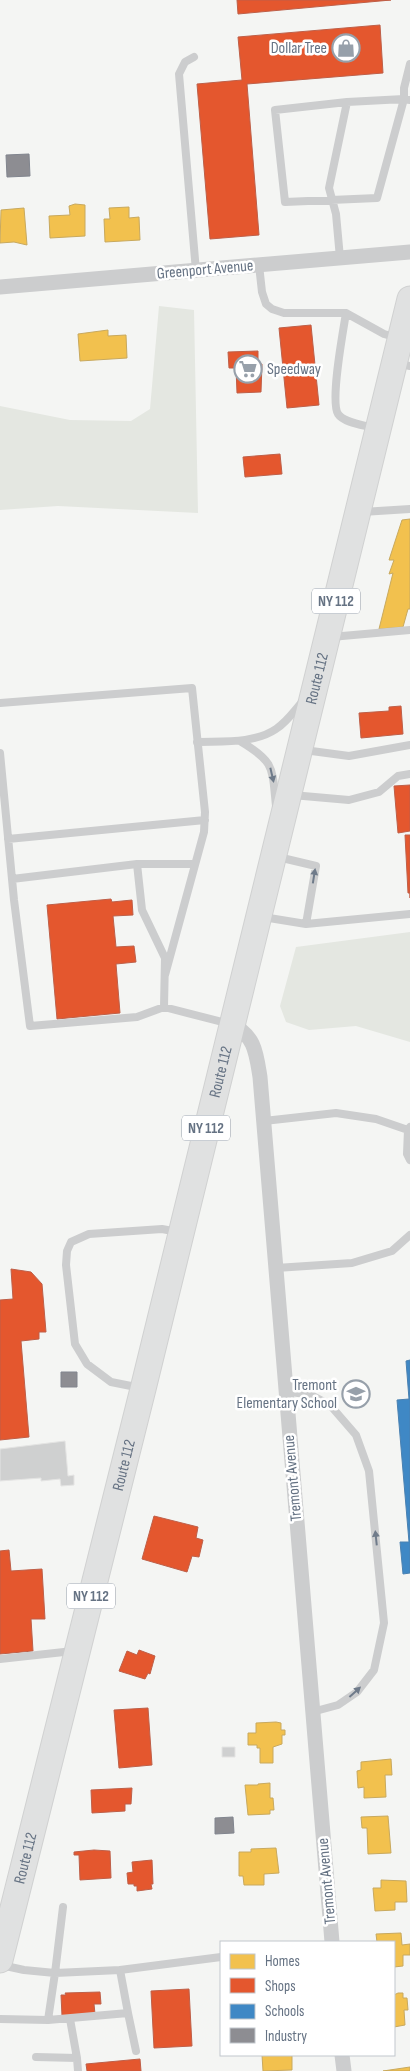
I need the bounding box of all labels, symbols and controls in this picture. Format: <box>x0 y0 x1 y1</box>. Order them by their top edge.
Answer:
shop icon: Dollar Tree <box>331 33 361 63</box>
place label: Dollar Tree <box>271 39 327 58</box>
street label: Greenport Avenue <box>156 256 254 284</box>
supermarket icon: Speedway <box>233 354 263 384</box>
place label: Speedway <box>267 360 321 379</box>
road number: NY 112 <box>312 588 360 614</box>
street label: Route 112 <box>302 651 332 706</box>
one-way arrow <box>268 767 276 782</box>
one-way arrow <box>311 867 319 883</box>
street label: Route 112 <box>205 1044 236 1100</box>
road number: NY 112 <box>182 1116 230 1140</box>
place label: Tremont Elementary School <box>237 1376 337 1413</box>
school or university icon: Tremont Elementary School <box>341 1379 371 1409</box>
street label: Tremont Avenue <box>280 1434 306 1522</box>
street label: Route 112 <box>108 1438 139 1493</box>
one-way arrow <box>371 1529 379 1545</box>
road number: NY 112 <box>67 1584 115 1608</box>
one-way arrow <box>349 1686 361 1698</box>
street label: Route 112 <box>10 1830 41 1886</box>
street label: Tremont Avenue <box>314 1837 340 1925</box>
legend <box>220 1941 395 2056</box>
text: Homes <box>265 1952 300 1971</box>
text: Shops <box>265 1977 296 1996</box>
text: Schools <box>265 2002 304 2021</box>
text: Industry <box>265 2027 307 2046</box>

